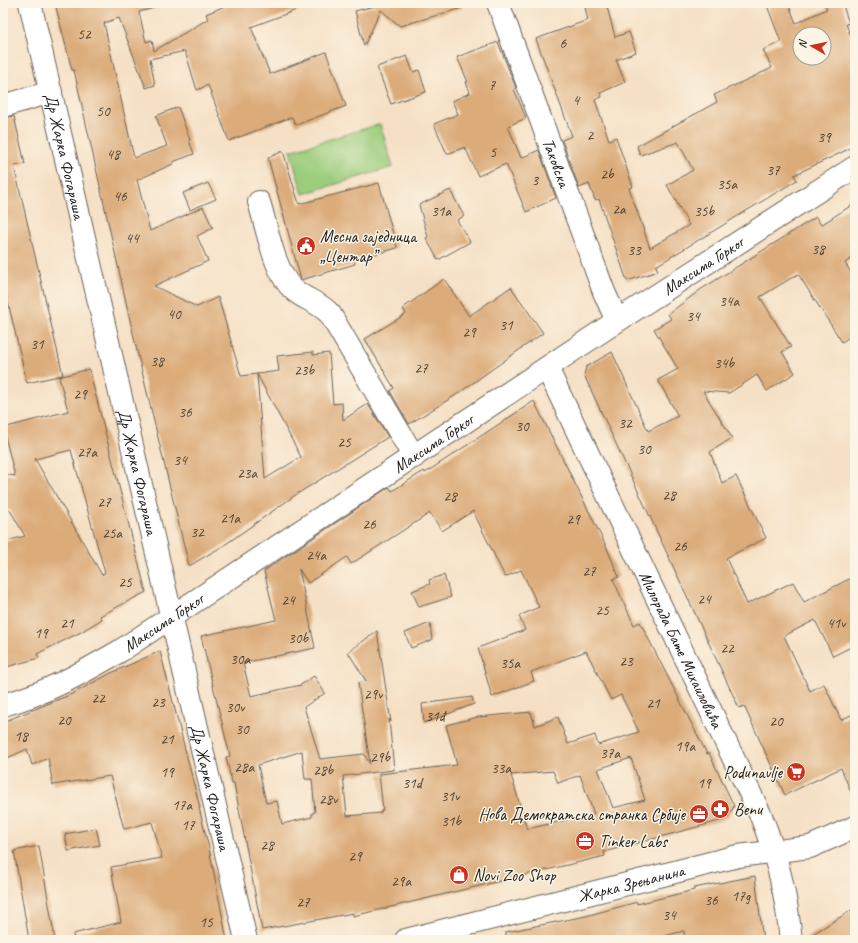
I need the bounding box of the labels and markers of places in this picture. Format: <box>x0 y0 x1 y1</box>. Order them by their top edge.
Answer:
place label: Месна заједница „Центар” <box>320 226 418 267</box>
public building icon: Месна заједница „Центар” <box>295 235 317 257</box>
supermarket icon: Podunavlje <box>785 761 807 783</box>
place label: Podunavlje <box>724 762 783 783</box>
pharmacy icon: Benu <box>709 798 731 820</box>
place label: Benu <box>734 799 764 820</box>
office icon: Нова Демократска странка Србије <box>688 803 710 825</box>
place label: Нова Демократска странка Србије <box>479 804 686 825</box>
office icon: Tinker Labs <box>574 830 596 852</box>
place label: Tinker Labs <box>599 831 668 852</box>
shop icon: Novi Zoo Shop <box>448 864 470 886</box>
place label: Novi Zoo Shop <box>473 865 557 886</box>

